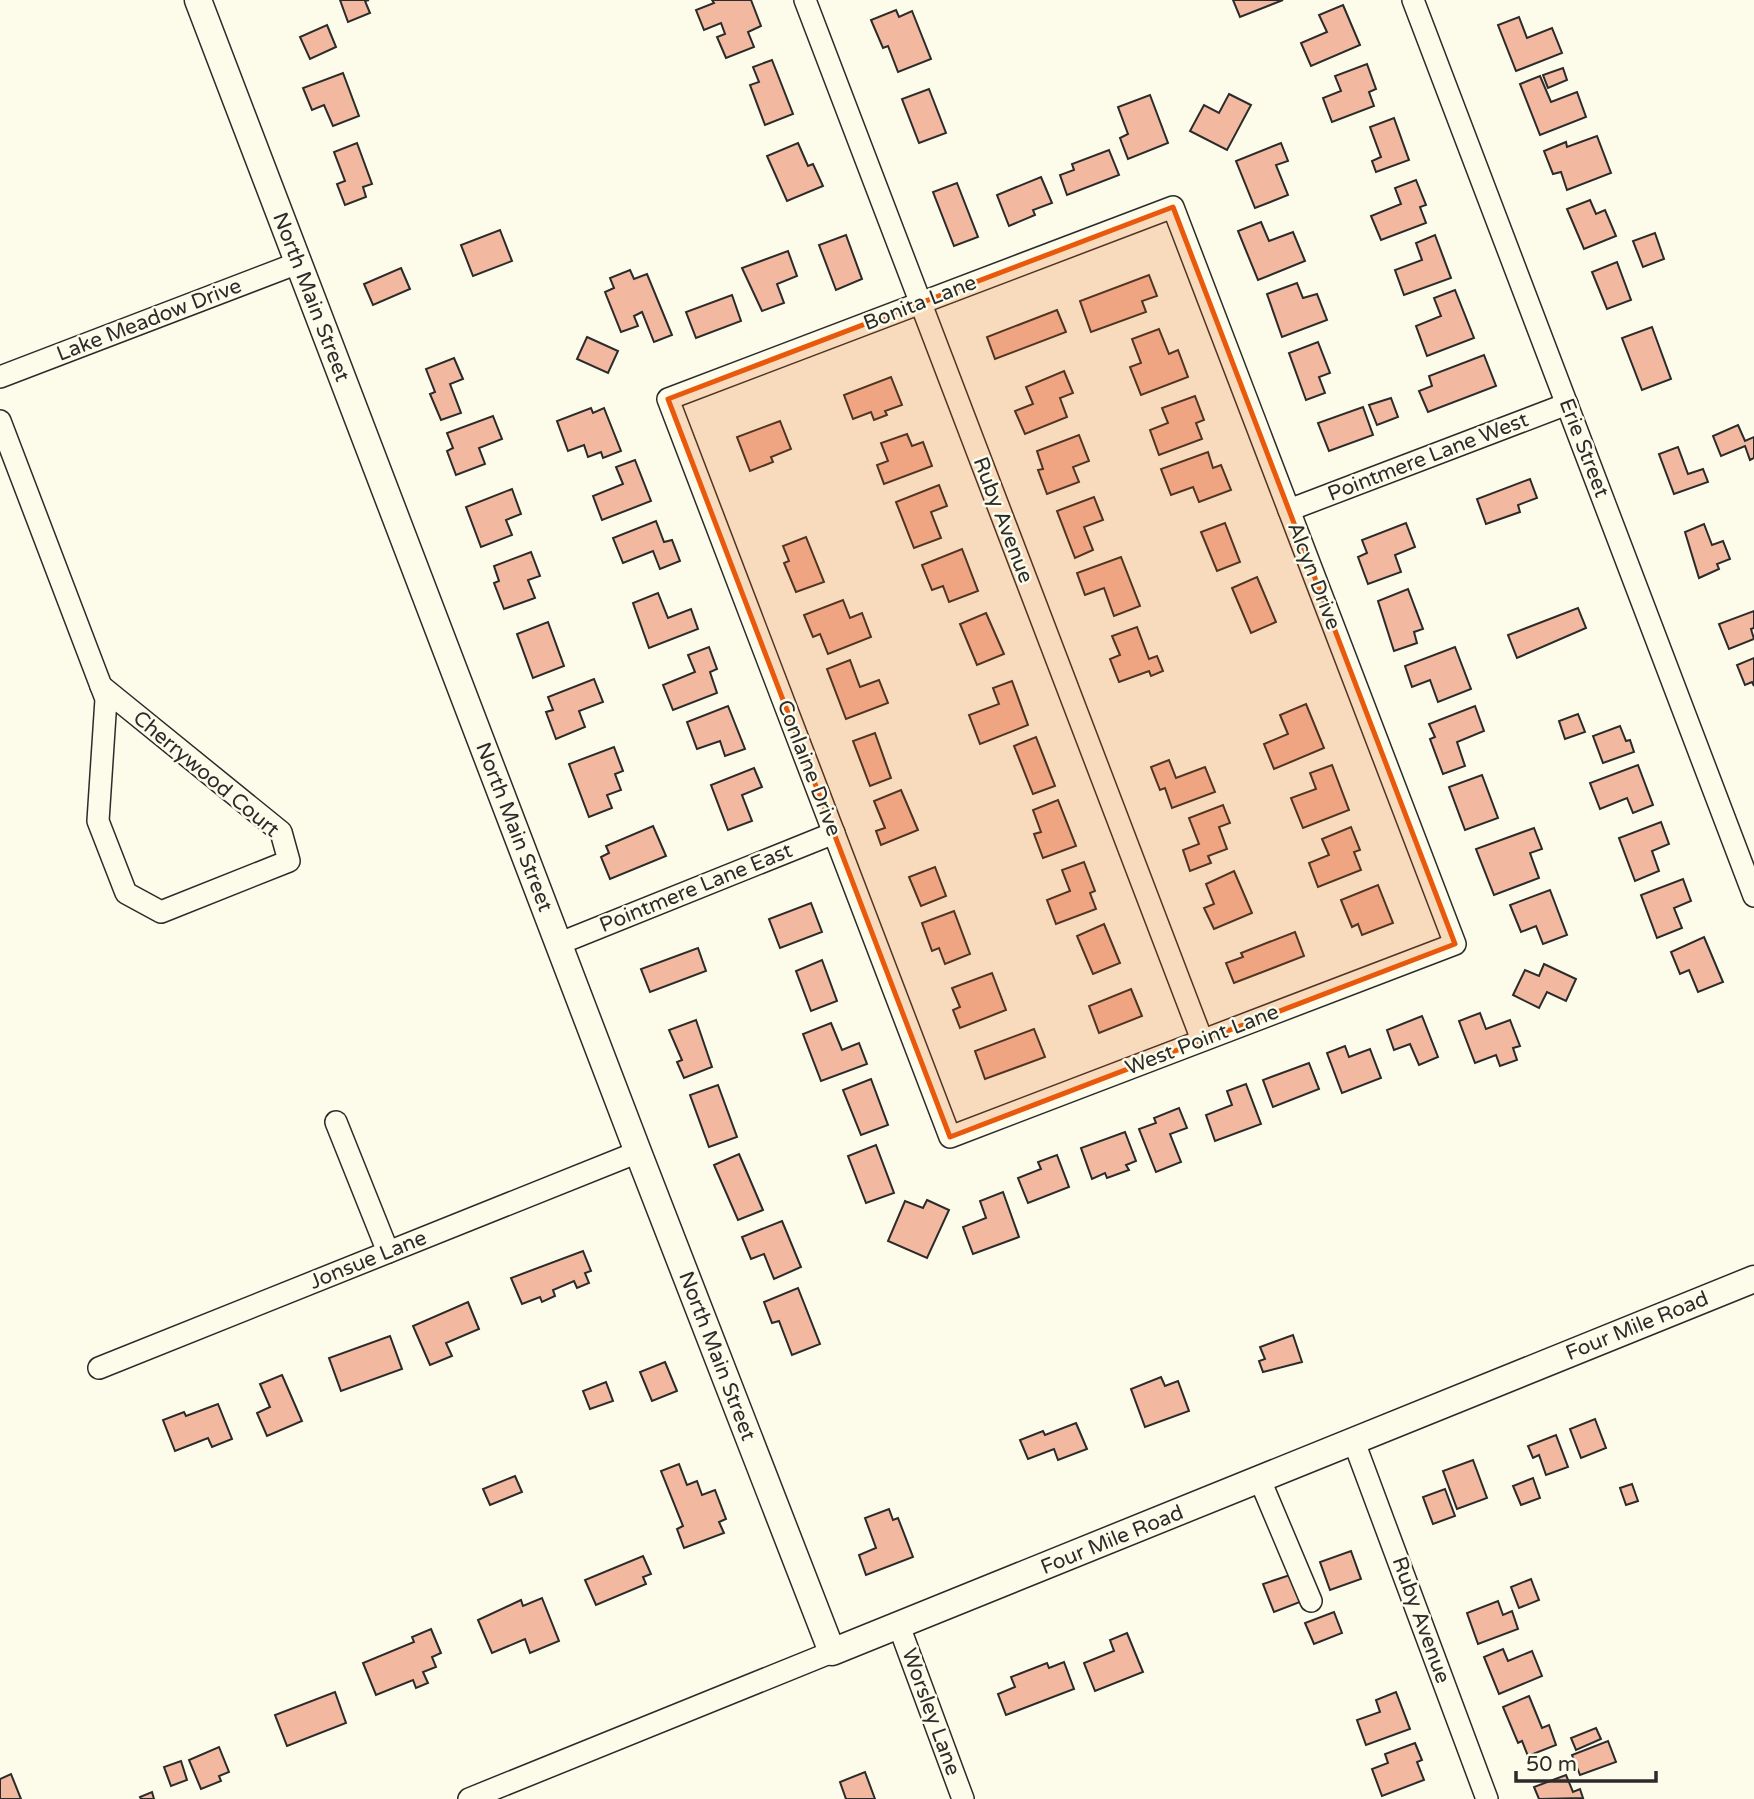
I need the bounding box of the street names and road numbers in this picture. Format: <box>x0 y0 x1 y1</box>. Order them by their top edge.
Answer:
street label: North Main Street <box>267 209 355 385</box>
street label: Bonita Lane <box>860 270 980 336</box>
street label: Lake Meadow Drive <box>53 273 245 367</box>
street label: Erie Street <box>1554 395 1614 501</box>
street label: Pointmere Lane West <box>1324 407 1532 507</box>
street label: Ruby Avenue <box>968 454 1038 587</box>
street label: Alcyn Drive <box>1282 519 1346 633</box>
street label: Conlaine Drive <box>772 696 847 840</box>
street label: Cherrywood Court <box>128 706 284 842</box>
street label: North Main Street <box>470 739 558 915</box>
street label: Pointmere Lane East <box>596 838 796 938</box>
street label: West Point Lane <box>1122 999 1282 1081</box>
street label: Jonsue Lane <box>306 1225 430 1295</box>
street label: North Main Street <box>673 1268 761 1444</box>
street label: Four Mile Road <box>1562 1286 1712 1366</box>
street label: Four Mile Road <box>1037 1500 1187 1580</box>
street label: Ruby Avenue <box>1387 1553 1455 1687</box>
street label: Worsley Lane <box>896 1645 966 1779</box>

